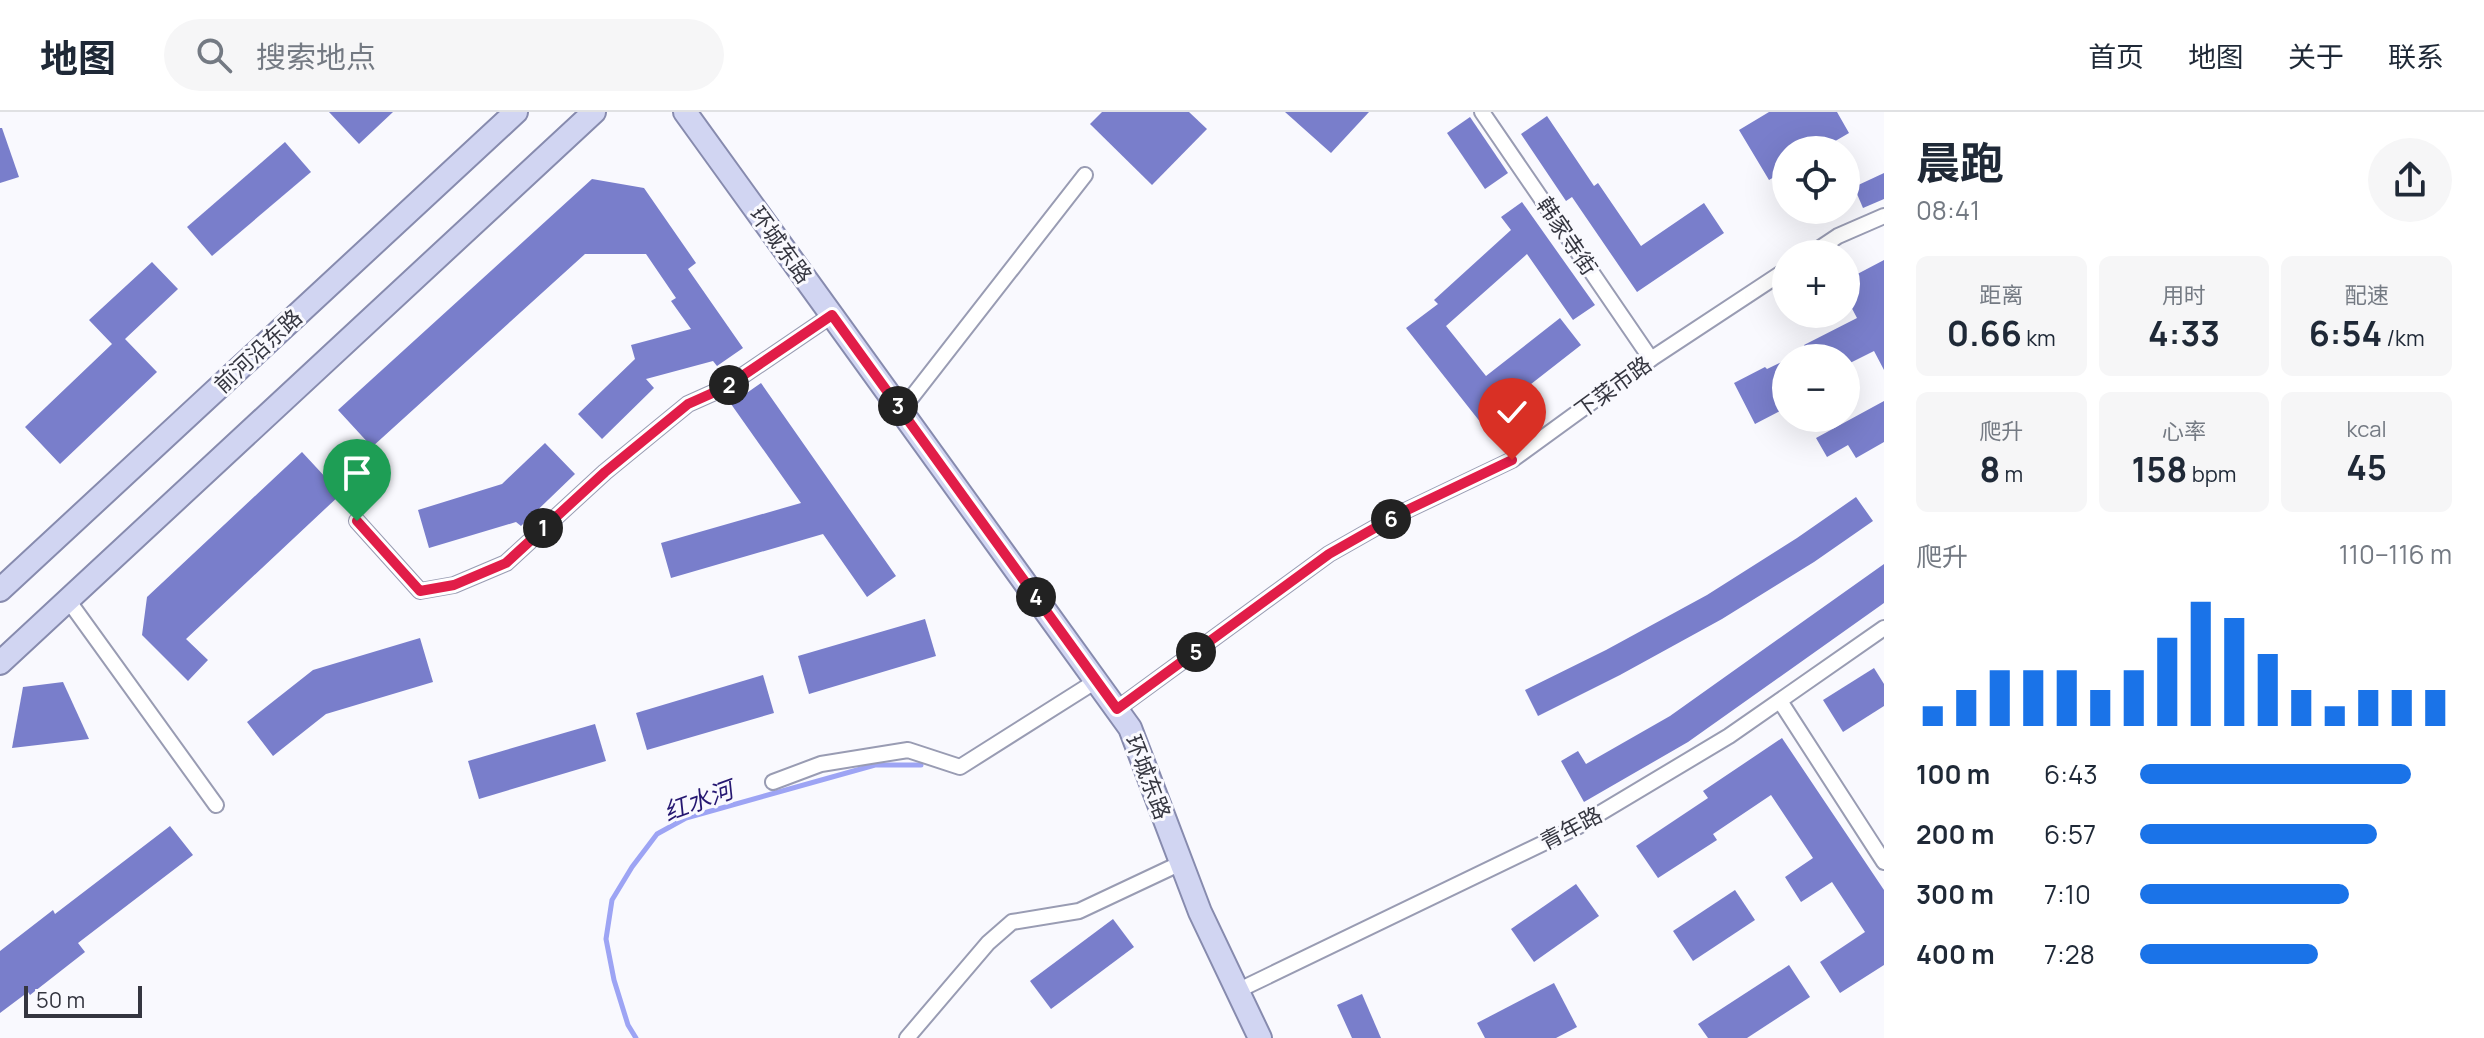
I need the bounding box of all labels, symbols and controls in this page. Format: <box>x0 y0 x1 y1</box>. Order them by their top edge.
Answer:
search box <box>164 19 724 91</box>
text: 地图 <box>40 31 116 83</box>
icon: search <box>192 33 236 77</box>
text: 搜索地点 <box>256 36 376 77</box>
text: 首页 <box>2088 37 2144 75</box>
text: 地图 <box>2188 37 2244 75</box>
text: 关于 <box>2288 37 2344 75</box>
text: 联系 <box>2388 37 2444 75</box>
text: 晨跑 <box>1916 132 2004 192</box>
map controls <box>1772 136 1860 432</box>
button: locate <box>1772 136 1860 224</box>
button: share <box>2368 138 2452 222</box>
street label: 韩家寺街 <box>1530 191 1604 281</box>
text: 08:41 <box>1916 192 1980 228</box>
street label: 环城东路 <box>743 201 819 289</box>
button: + <box>1772 240 1860 328</box>
text: 距离 <box>1979 280 2023 310</box>
text: 用时 <box>2162 280 2206 310</box>
text: 配速 <box>2345 280 2389 310</box>
street label: 前河沿东路 <box>208 303 308 399</box>
text: 0.66 <box>1947 310 2022 356</box>
text: 4:33 <box>2148 310 2220 356</box>
text: 6:54 <box>2309 310 2382 356</box>
text: km <box>2022 323 2056 353</box>
text: /km <box>2382 323 2425 353</box>
button: − <box>1772 344 1860 432</box>
street label: 下菜市路 <box>1569 349 1657 425</box>
pin: 2 <box>709 365 749 405</box>
text: 2 <box>722 370 736 400</box>
pin <box>1478 378 1546 460</box>
pin: 3 <box>878 386 918 426</box>
icon: check <box>1490 390 1534 434</box>
text: 3 <box>892 391 904 421</box>
text: kcal <box>2347 414 2387 444</box>
text: 爬升 <box>1979 416 2023 446</box>
text: 心率 <box>2162 416 2206 446</box>
pin <box>323 439 391 521</box>
text: 45 <box>2346 444 2387 490</box>
text: 8 <box>1979 446 2000 492</box>
text: 158 <box>2132 446 2187 492</box>
icon: arrive <box>335 451 379 495</box>
text: m <box>2000 459 2023 489</box>
text: bpm <box>2187 459 2236 489</box>
pin: 6 <box>1371 499 1411 539</box>
text: 6 <box>1384 504 1398 534</box>
pin: 1 <box>523 508 563 548</box>
text: 1 <box>538 513 548 543</box>
text: 110–116 m <box>2339 536 2452 572</box>
text: 爬升 <box>1916 538 1968 574</box>
pin: 4 <box>1016 577 1056 617</box>
text: 4 <box>1029 582 1043 612</box>
pin: 5 <box>1176 632 1216 672</box>
text: 5 <box>1190 637 1202 667</box>
street label: 环城东路 <box>1118 731 1178 823</box>
text: 100 m <box>1916 756 1990 792</box>
text: 6:43 <box>2044 756 2098 792</box>
water label: 红水河 <box>659 771 741 828</box>
street label: 青年路 <box>1535 799 1607 857</box>
text: 200 m <box>1916 816 1994 852</box>
text: 6:57 <box>2044 816 2096 852</box>
text: 300 m <box>1916 876 1994 912</box>
text: 7:10 <box>2044 876 2091 912</box>
text: 400 m <box>1916 936 1995 972</box>
text: 7:28 <box>2044 936 2095 972</box>
scale bar <box>24 982 142 1018</box>
text: 50 m <box>36 985 85 1015</box>

